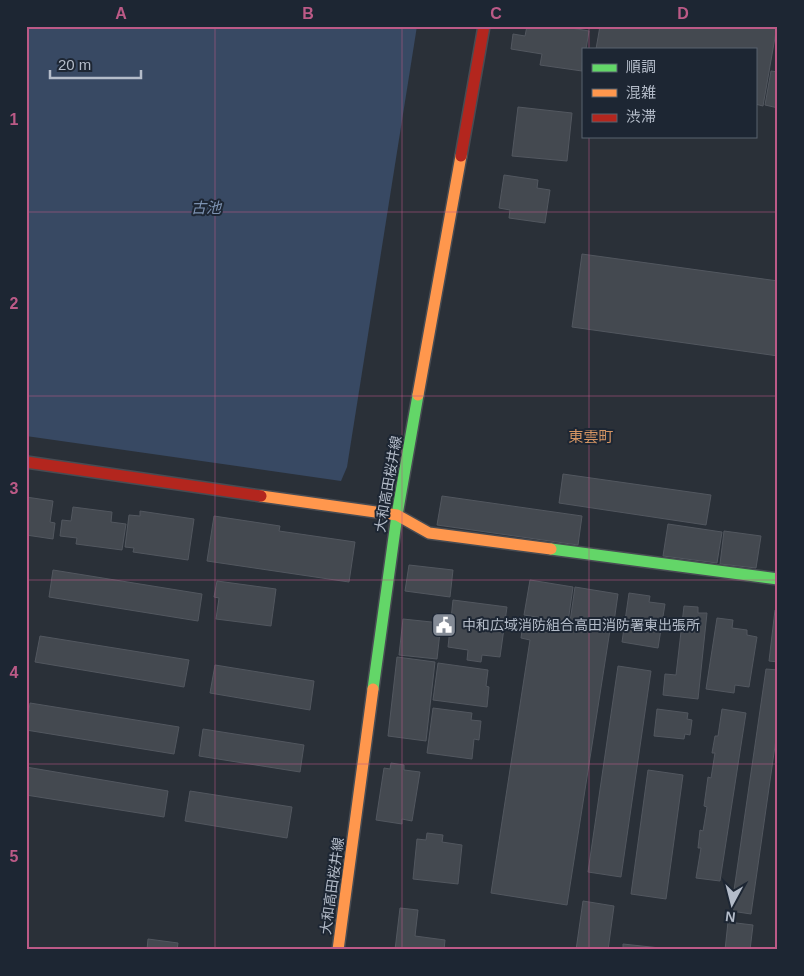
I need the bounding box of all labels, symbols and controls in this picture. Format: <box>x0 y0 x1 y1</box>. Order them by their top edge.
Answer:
text: A <box>115 5 127 22</box>
text: B <box>302 5 314 22</box>
text: C <box>490 5 502 22</box>
text: D <box>677 5 689 22</box>
scale bar <box>50 48 141 80</box>
legend <box>582 48 756 138</box>
text: 20 m <box>58 56 91 73</box>
text: 順調 <box>626 58 656 75</box>
text: 混雑 <box>626 84 656 101</box>
text: 渋滞 <box>626 108 656 125</box>
text: 1 <box>10 111 19 128</box>
water label: 古池 <box>191 199 223 216</box>
text: 2 <box>10 295 19 312</box>
district label: 東雲町 <box>568 428 614 445</box>
street label: 大和高田桜井線 <box>372 434 404 534</box>
text: 3 <box>10 480 19 497</box>
public building icon: 中和広域消防組合高田消防署東出張所 <box>431 612 457 638</box>
place label: 中和広域消防組合高田消防署東出張所 <box>462 617 700 633</box>
text: 4 <box>10 664 19 681</box>
street label: 大和高田桜井線 <box>317 836 347 936</box>
text: 5 <box>10 848 19 865</box>
north arrow <box>706 878 756 928</box>
text: N <box>724 908 736 925</box>

